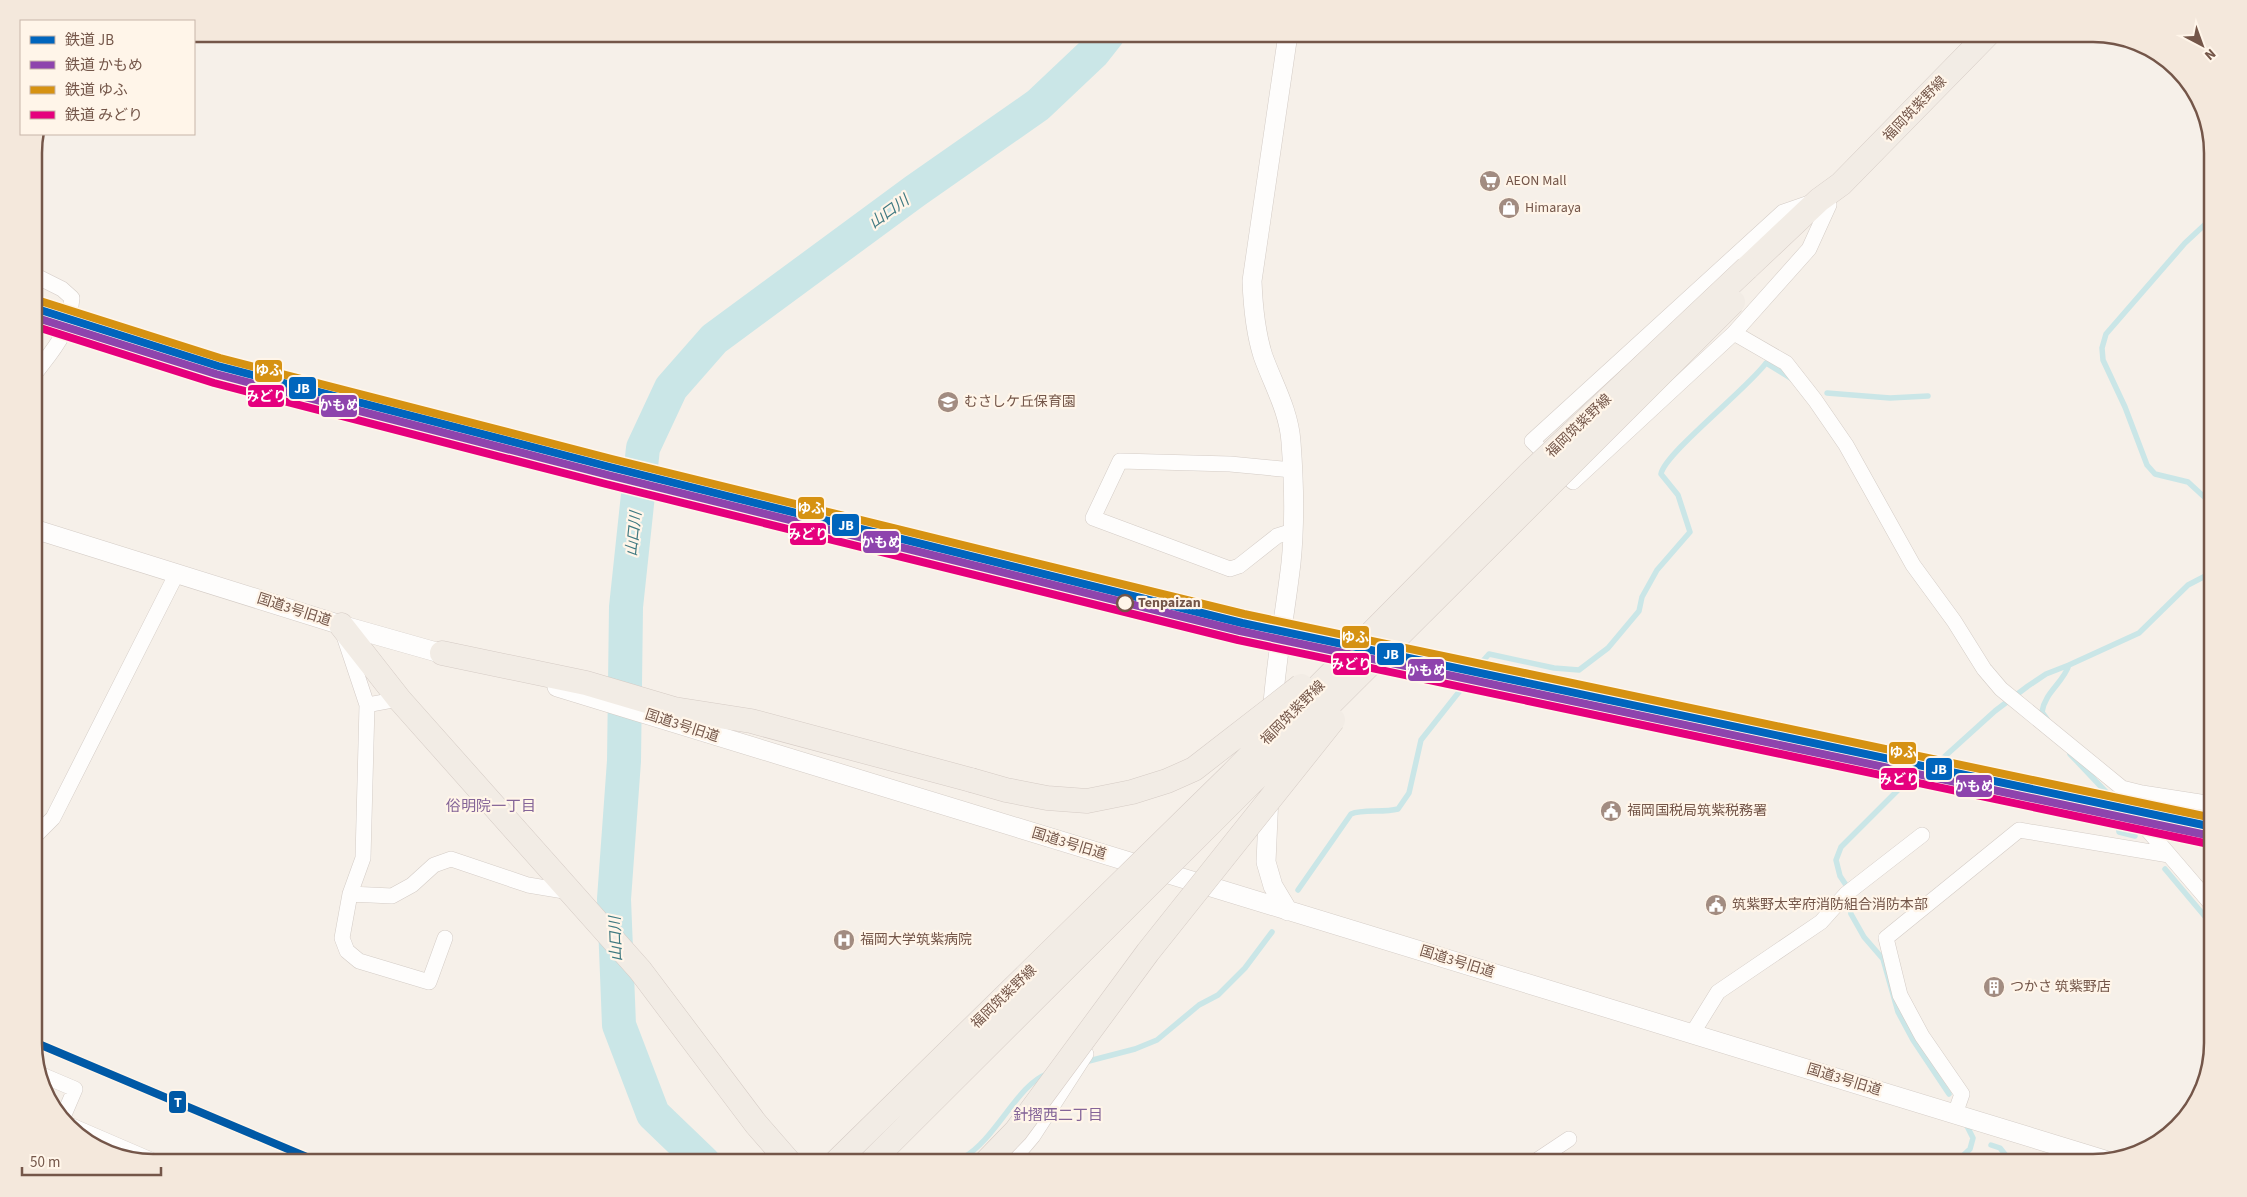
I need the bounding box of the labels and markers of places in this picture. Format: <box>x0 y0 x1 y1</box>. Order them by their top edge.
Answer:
supermarket icon: AEON Mall <box>1478 169 1502 193</box>
place label: AEON Mall <box>1506 171 1567 191</box>
shop icon: Himaraya <box>1497 196 1521 220</box>
place label: Himaraya <box>1525 198 1581 218</box>
school or university icon: むさしケ丘保育園 <box>936 390 960 414</box>
place label: むさしケ丘保育園 <box>964 392 1076 412</box>
place label: Tenpaizan <box>1138 593 1201 613</box>
marker: Tenpaizan <box>1116 594 1134 612</box>
public building icon: 福岡国税局筑紫税務署 <box>1599 799 1623 823</box>
place label: 福岡国税局筑紫税務署 <box>1627 801 1767 821</box>
public building icon: 筑紫野太宰府消防組合消防本部 <box>1704 893 1728 917</box>
place label: 筑紫野太宰府消防組合消防本部 <box>1732 895 1928 915</box>
hospital icon: 福岡大学筑紫病院 <box>832 928 856 952</box>
place label: 福岡大学筑紫病院 <box>860 930 972 950</box>
building icon: つかさ 筑紫野店 <box>1982 975 2006 999</box>
place label: つかさ 筑紫野店 <box>2010 977 2111 997</box>

